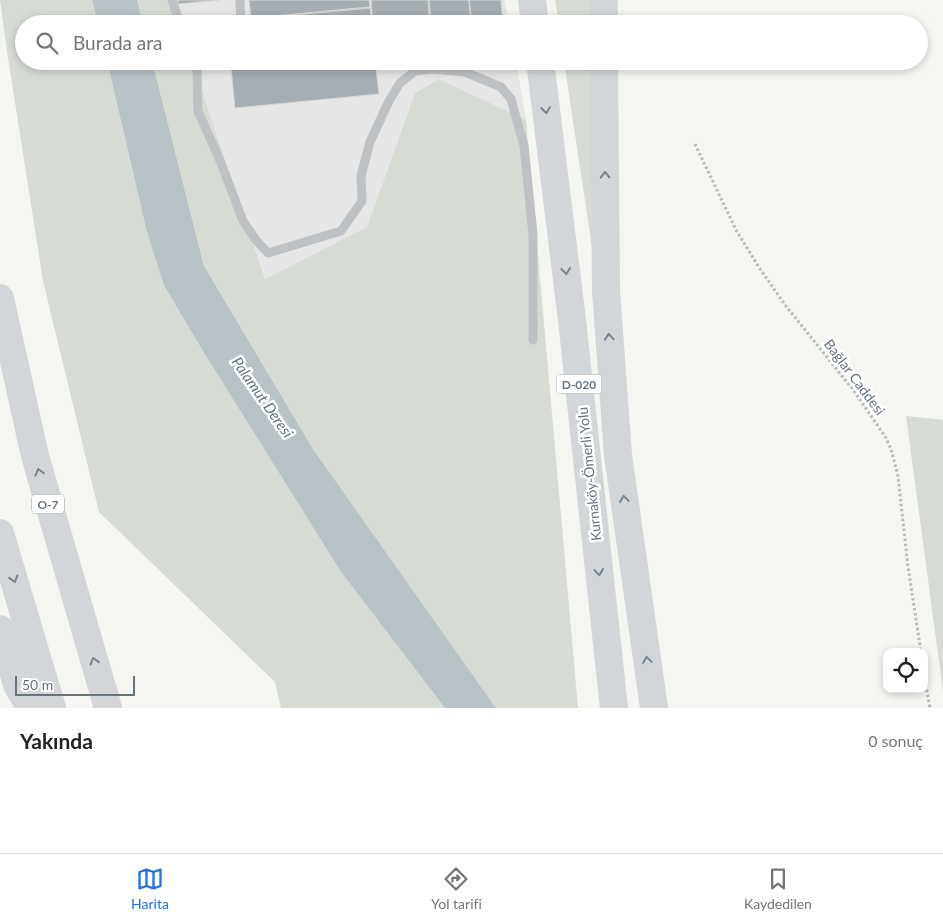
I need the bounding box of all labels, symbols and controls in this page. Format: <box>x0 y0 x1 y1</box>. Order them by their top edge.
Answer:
search box <box>15 15 928 70</box>
icon: search <box>33 29 61 57</box>
text: Burada ara <box>73 31 162 54</box>
one-way arrow <box>540 106 551 114</box>
one-way arrow <box>600 170 610 178</box>
one-way arrow <box>560 267 571 275</box>
one-way arrow <box>604 333 615 341</box>
street label: Bağlar Caddesi <box>821 336 889 418</box>
water label: Palamut Deresi <box>229 353 298 441</box>
road number: D-020 <box>556 374 602 394</box>
street label: Kurnaköy-Ömerli Yolu <box>574 406 604 542</box>
one-way arrow <box>34 467 45 476</box>
road number: O-7 <box>32 494 64 514</box>
one-way arrow <box>620 494 630 503</box>
one-way arrow <box>593 568 604 576</box>
one-way arrow <box>8 575 18 583</box>
map controls <box>883 648 928 693</box>
button: locate <box>883 648 928 693</box>
one-way arrow <box>642 655 653 663</box>
one-way arrow <box>89 658 99 666</box>
scale bar <box>15 673 135 696</box>
text: 50 m <box>22 676 53 693</box>
text: Yakında <box>20 728 93 753</box>
text: 0 sonuç <box>868 731 923 750</box>
tab: Harita <box>131 865 169 912</box>
tab: Yol tarifi <box>431 865 482 912</box>
tab: Kaydedilen <box>744 865 812 912</box>

